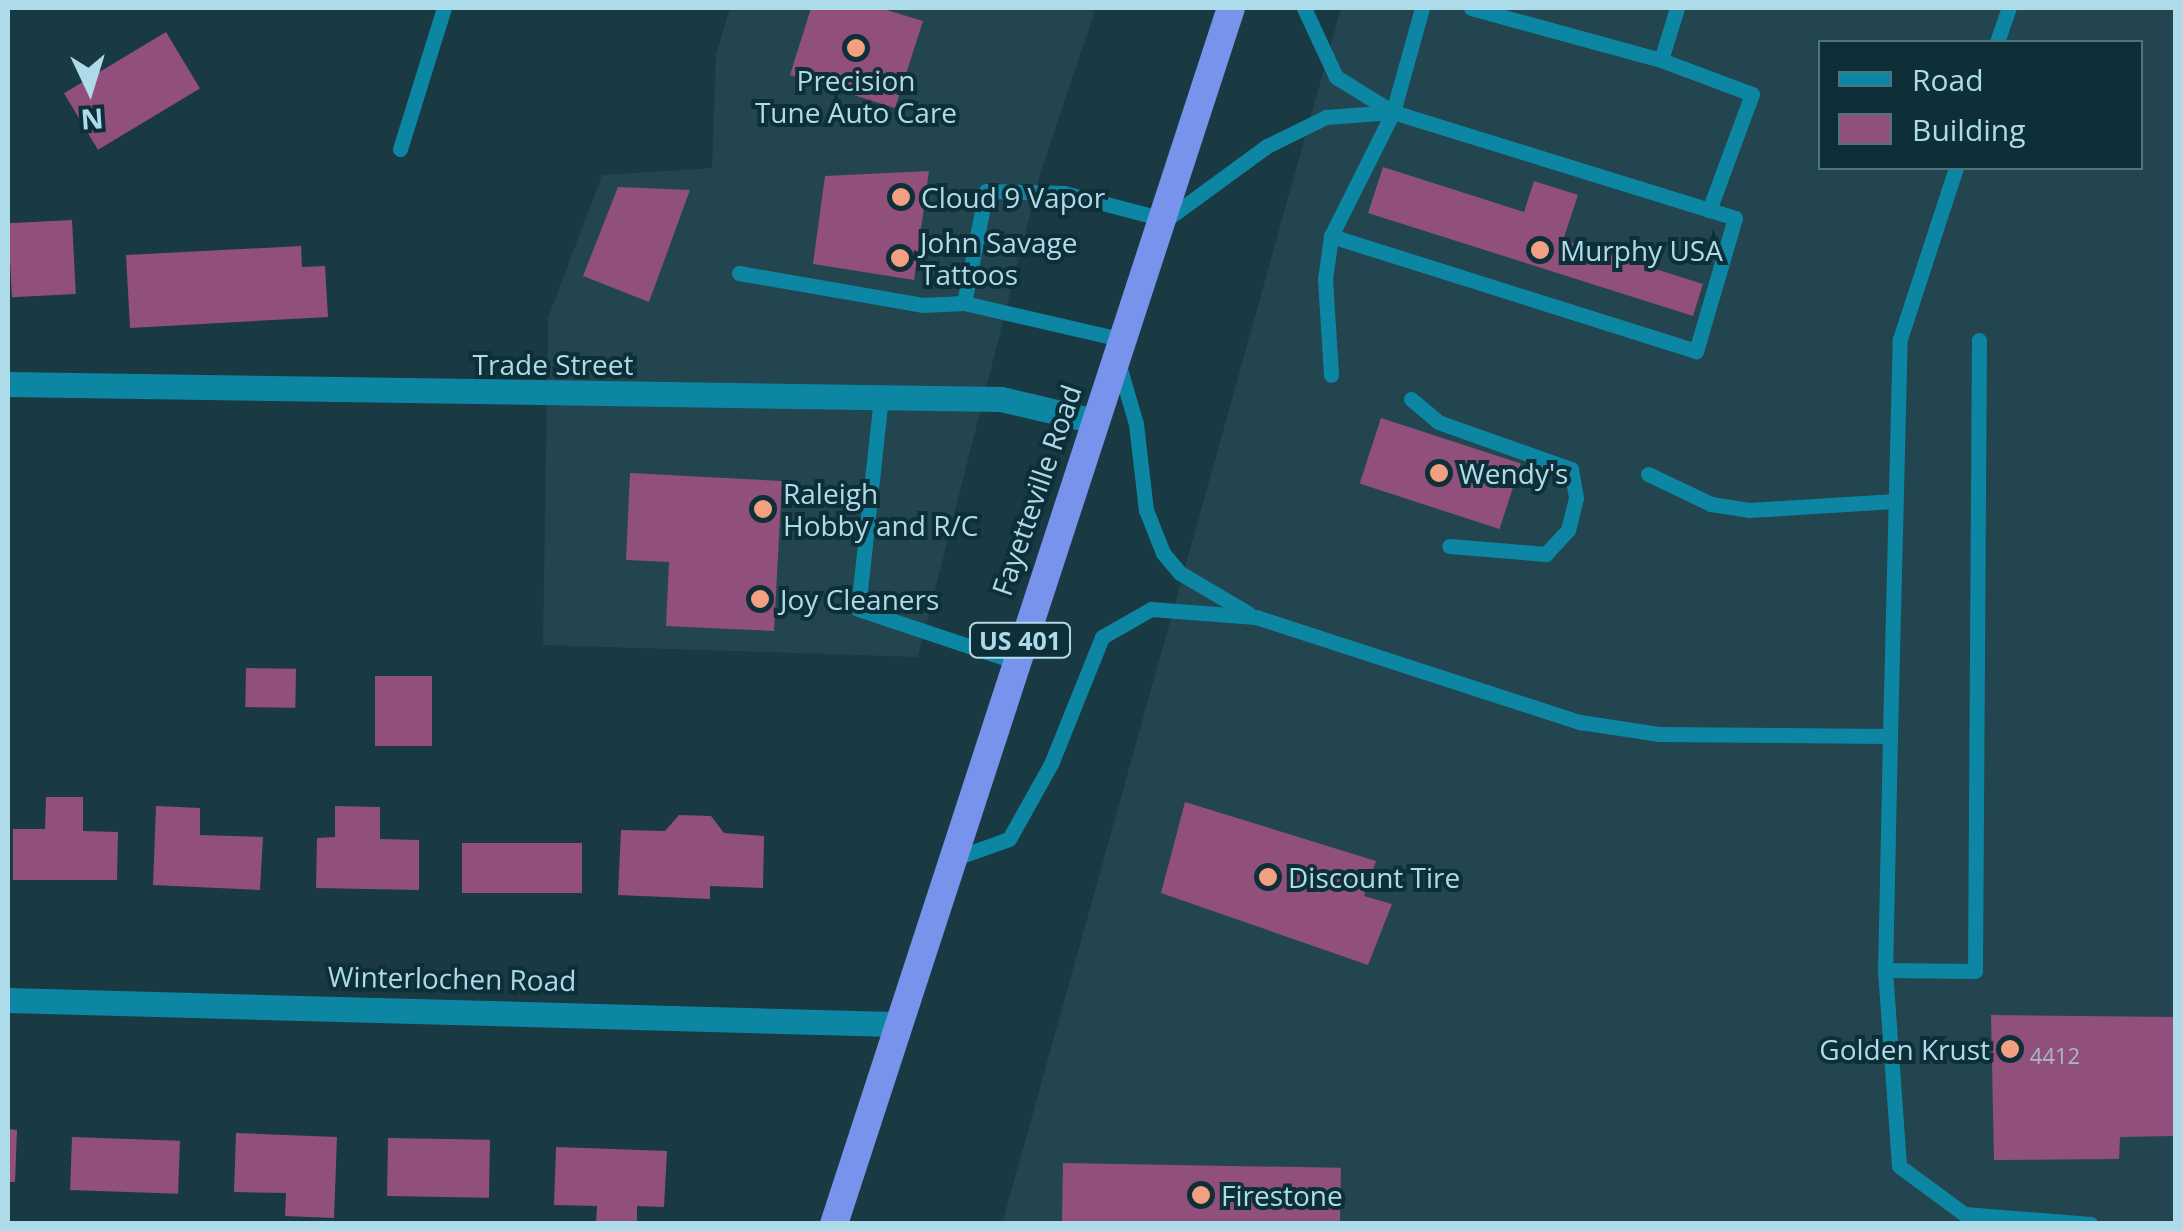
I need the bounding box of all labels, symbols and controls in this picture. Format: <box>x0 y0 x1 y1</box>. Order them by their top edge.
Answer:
marker: Precision Tune Auto Care <box>845 37 867 59</box>
north arrow <box>40 40 140 140</box>
legend <box>1818 40 2143 170</box>
text: Road <box>1912 59 1984 100</box>
place label: Precision Tune Auto Care <box>755 63 957 129</box>
text: N <box>79 100 105 140</box>
text: Building <box>1912 109 2026 150</box>
place label: Cloud 9 Vapor <box>921 180 1105 214</box>
marker: Cloud 9 Vapor <box>890 186 912 208</box>
place label: John Savage Tattoos <box>920 225 1077 291</box>
place label: Murphy USA <box>1560 233 1723 267</box>
marker: Murphy USA <box>1529 239 1551 261</box>
marker: John Savage Tattoos <box>889 247 911 269</box>
street label: Trade Street <box>473 347 633 381</box>
street label: Fayetteville Road <box>984 380 1088 600</box>
place label: Wendy's <box>1459 456 1568 490</box>
marker: Wendy's <box>1428 462 1450 484</box>
place label: Raleigh Hobby and R/C <box>783 476 978 542</box>
marker: Raleigh Hobby and R/C <box>752 498 774 520</box>
place label: Joy Cleaners <box>780 582 939 616</box>
marker: Joy Cleaners <box>749 588 771 610</box>
road number: US 401 <box>968 620 1072 660</box>
place label: Discount Tire <box>1288 860 1460 894</box>
marker: Discount Tire <box>1257 866 1279 888</box>
street label: Winterlochen Road <box>327 959 577 997</box>
place label: Golden Krust <box>1819 1032 1990 1066</box>
marker: Golden Krust <box>1999 1038 2021 1060</box>
house number: 4412 <box>2030 1043 2080 1069</box>
place label: Firestone <box>1221 1178 1343 1212</box>
marker: Firestone <box>1190 1184 1212 1206</box>

